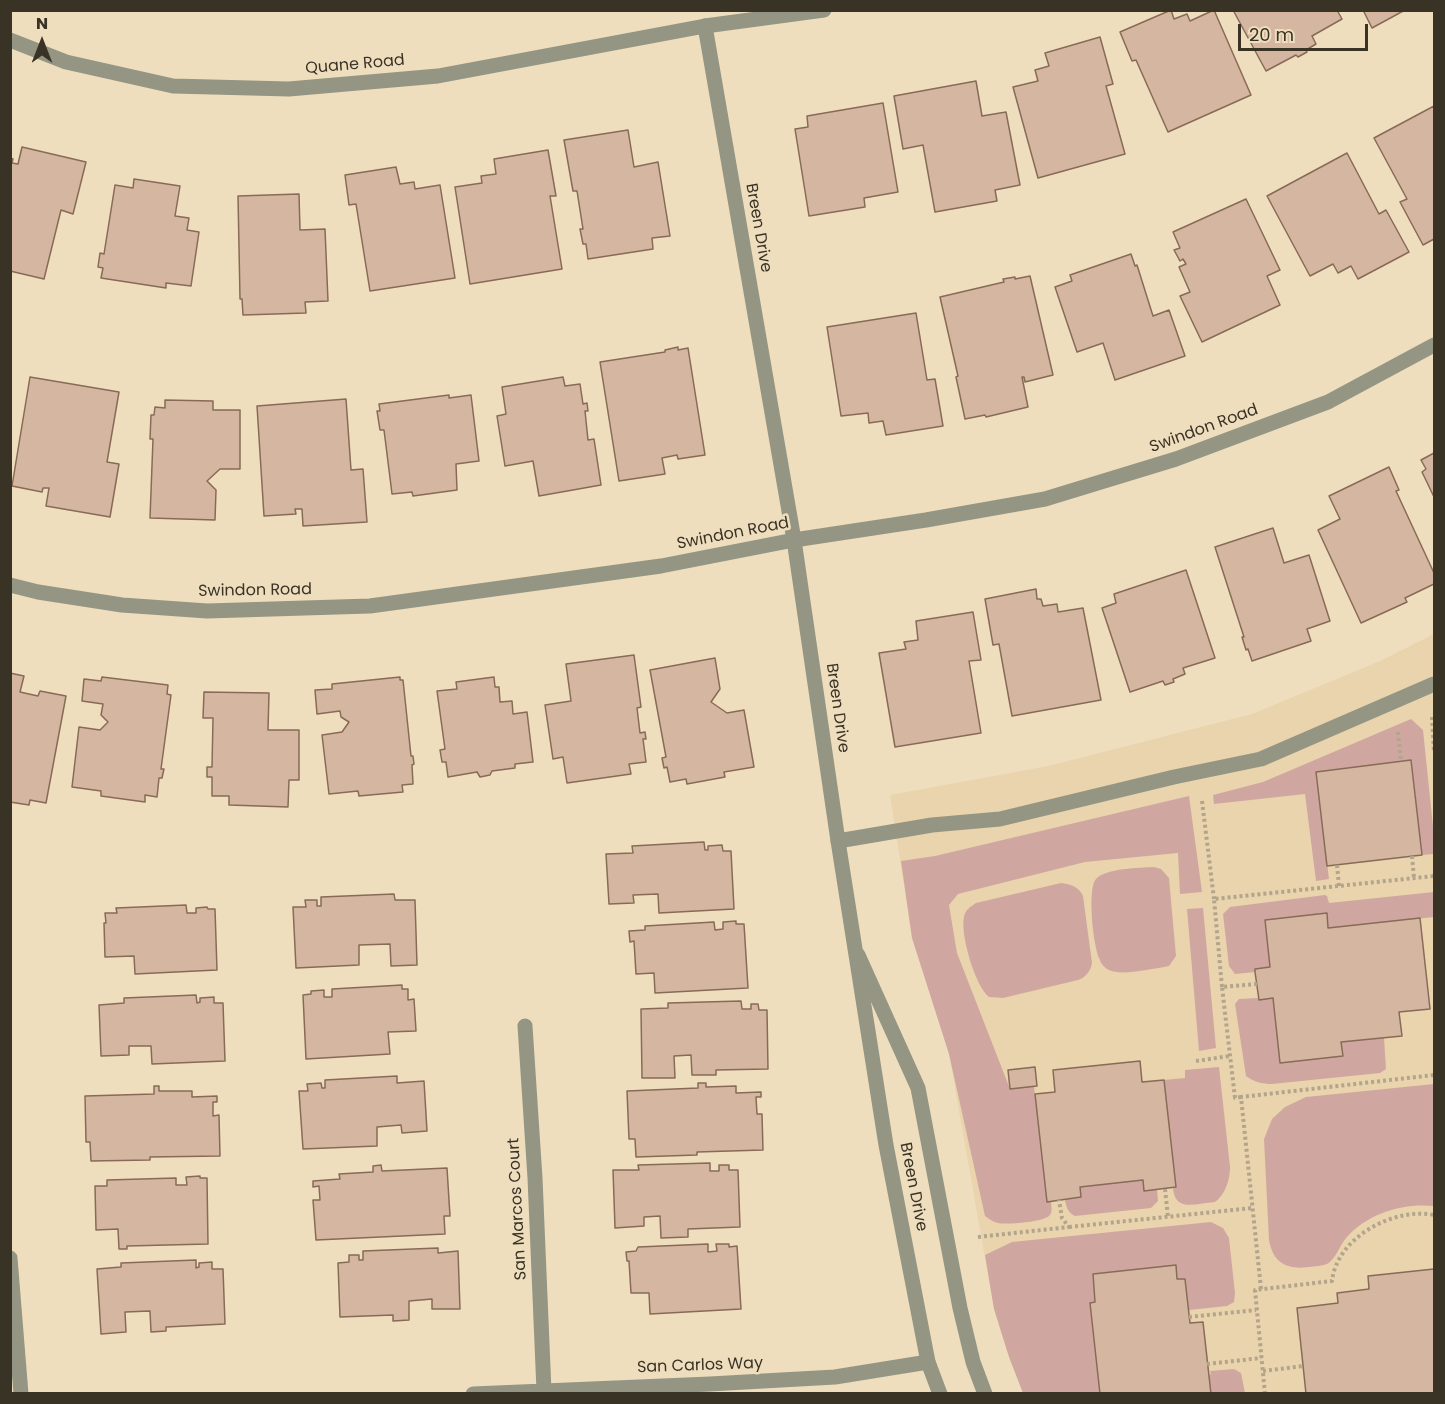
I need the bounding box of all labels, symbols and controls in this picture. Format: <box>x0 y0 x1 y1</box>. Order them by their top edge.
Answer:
north arrow <box>12 12 72 72</box>
text: N <box>36 12 48 35</box>
scale bar <box>1241 12 1372 50</box>
text: 20 m <box>1249 22 1294 47</box>
street label: Quane Road <box>305 51 405 79</box>
street label: Breen Drive <box>741 182 775 274</box>
street label: Swindon Road <box>1147 401 1261 457</box>
street label: Swindon Road <box>675 514 791 554</box>
street label: Swindon Road <box>198 580 312 602</box>
street label: Breen Drive <box>821 662 853 754</box>
street label: San Marcos Court <box>505 1137 531 1281</box>
street label: Breen Drive <box>895 1141 931 1233</box>
street label: San Carlos Way <box>637 1354 763 1378</box>

